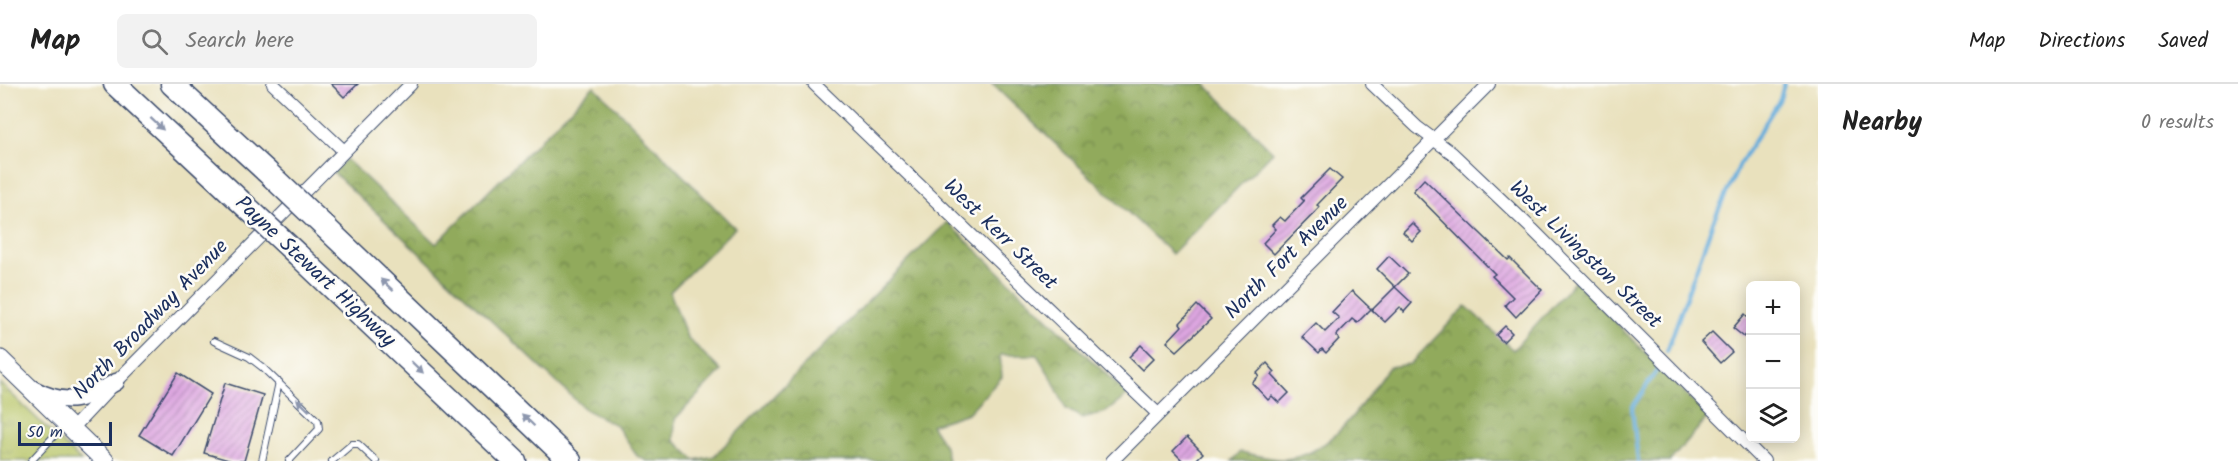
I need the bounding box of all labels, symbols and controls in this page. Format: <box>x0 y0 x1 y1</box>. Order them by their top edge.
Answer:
search box <box>117 14 537 68</box>
text: Map <box>30 19 81 64</box>
text: Search here <box>186 24 294 59</box>
icon: search <box>138 25 171 58</box>
text: Map <box>1969 25 2005 58</box>
text: Directions <box>2038 25 2125 58</box>
text: Saved <box>2158 25 2208 58</box>
text: Nearby <box>1842 102 1922 144</box>
text: 0 results <box>2141 107 2214 139</box>
one-way arrow <box>150 117 165 131</box>
street label: West Kerr Street <box>935 171 1066 299</box>
street label: West Livingston Street <box>1501 173 1670 338</box>
street label: Payne Stewart Highway <box>227 188 403 356</box>
street label: North Fort Avenue <box>1217 188 1357 328</box>
street label: North Broadway Avenue <box>65 232 237 408</box>
one-way arrow <box>381 279 395 293</box>
map controls <box>1746 281 1800 443</box>
button: + <box>1746 281 1800 335</box>
button: − <box>1746 335 1800 389</box>
one-way arrow <box>409 359 423 373</box>
button: layers <box>1746 389 1800 443</box>
one-way arrow <box>295 398 310 412</box>
one-way arrow <box>522 414 536 428</box>
scale bar <box>18 419 112 446</box>
text: 50 m <box>27 420 63 445</box>

